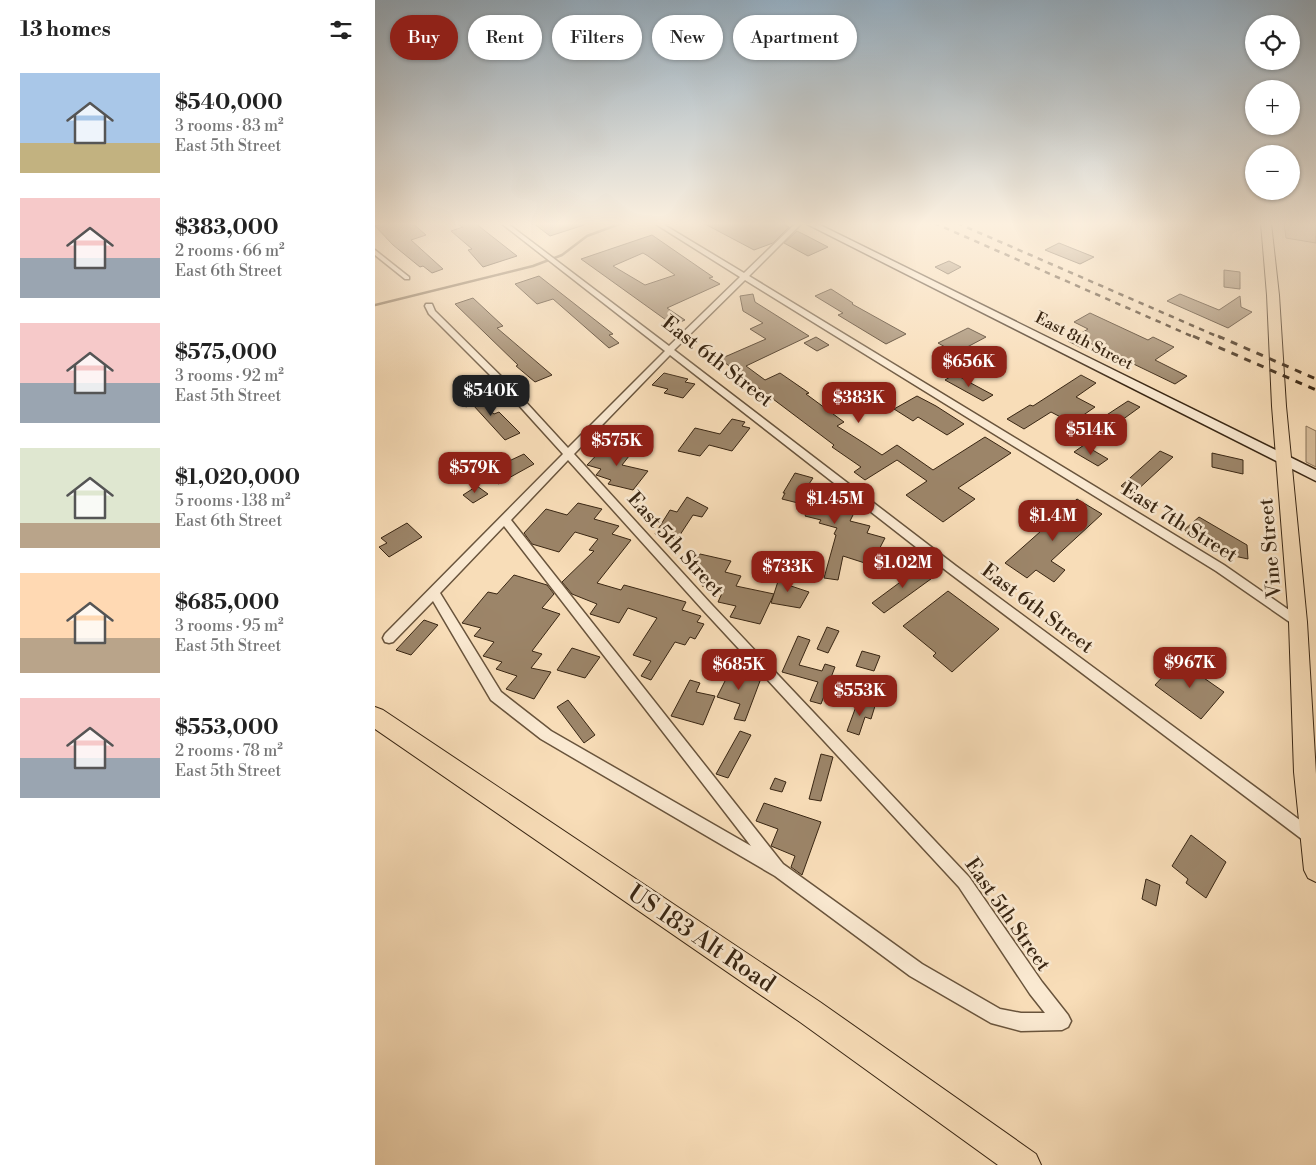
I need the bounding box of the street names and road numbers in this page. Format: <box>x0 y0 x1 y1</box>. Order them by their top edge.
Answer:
street label: East 8th Street <box>1032 308 1137 374</box>
street label: East 6th Street <box>657 311 777 413</box>
street label: East 7th Street <box>1116 477 1242 569</box>
street label: East 5th Street <box>621 487 729 603</box>
street label: Vine Street <box>1254 497 1288 600</box>
street label: East 6th Street <box>976 559 1098 659</box>
street label: East 5th Street <box>959 853 1055 977</box>
street label: US 183 Alt Road <box>621 879 781 1000</box>

